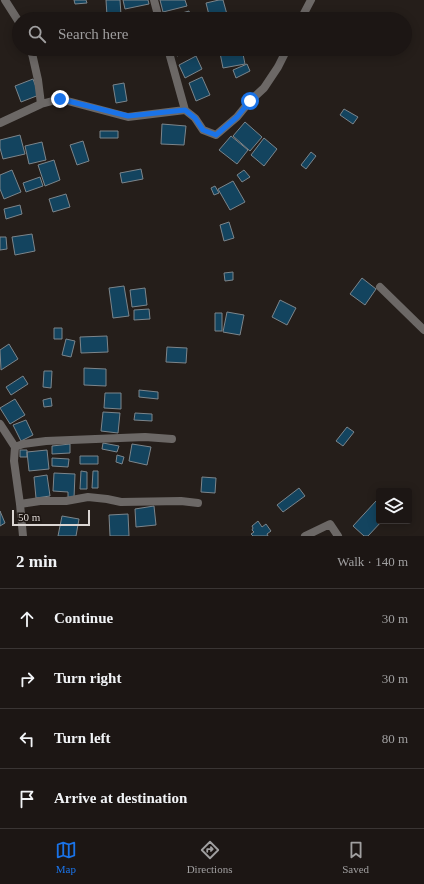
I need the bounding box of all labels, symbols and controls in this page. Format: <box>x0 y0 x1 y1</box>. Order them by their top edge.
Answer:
search box <box>12 12 412 56</box>
icon: search <box>26 23 48 45</box>
text: Search here <box>58 26 128 42</box>
route end <box>51 90 69 108</box>
route start <box>241 92 259 110</box>
map controls <box>376 488 412 524</box>
button: layers <box>376 488 412 524</box>
scale bar <box>12 508 90 527</box>
text: 50 m <box>18 511 40 523</box>
text: 2 min <box>16 552 57 571</box>
text: Walk · 140 m <box>337 554 408 569</box>
icon: ahead <box>16 608 38 630</box>
text: Continue <box>54 610 113 626</box>
text: 30 m <box>382 611 408 626</box>
icon: right <box>16 668 38 690</box>
text: Turn right <box>54 670 121 686</box>
text: 30 m <box>382 671 408 686</box>
icon: left <box>16 728 38 750</box>
text: Turn left <box>54 730 111 746</box>
text: 80 m <box>382 731 408 746</box>
icon: arrive <box>16 788 38 810</box>
text: Arrive at destination <box>54 790 187 806</box>
tab: Map <box>55 839 77 875</box>
tab: Directions <box>187 839 232 875</box>
tab: Saved <box>342 839 369 875</box>

